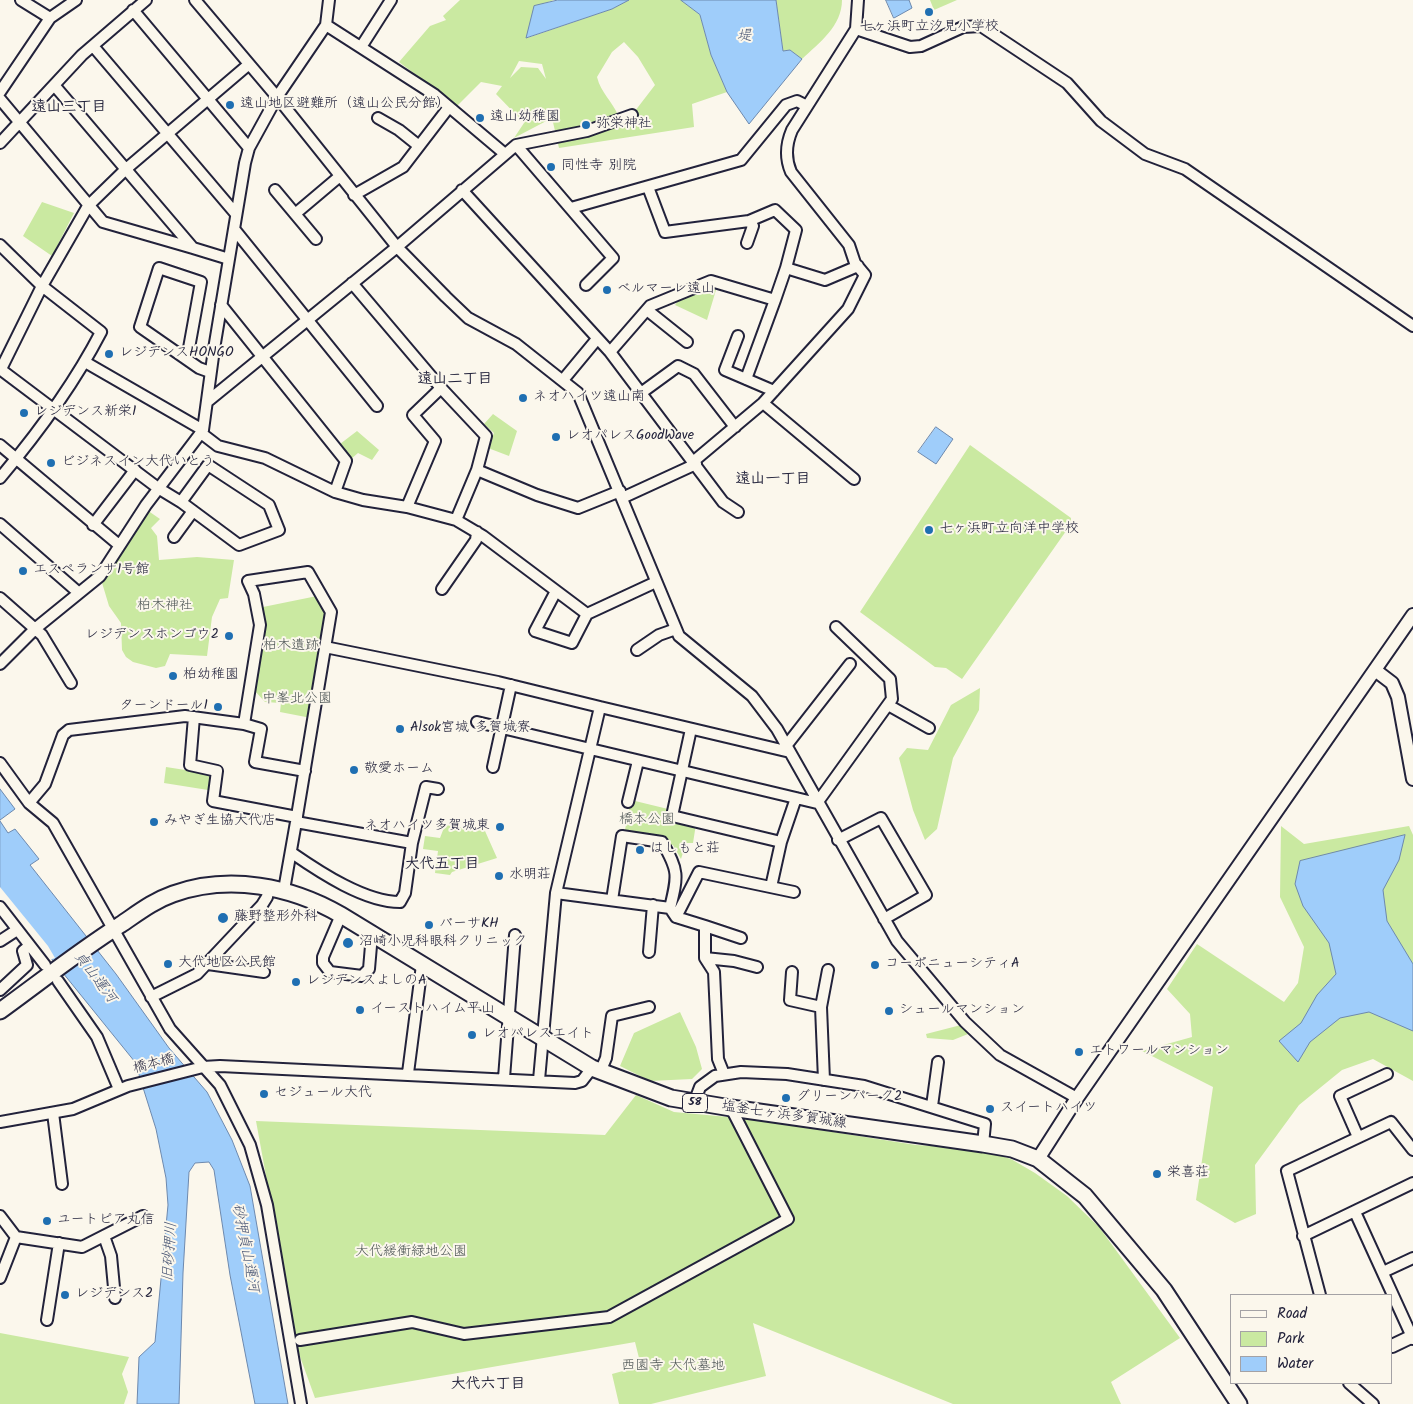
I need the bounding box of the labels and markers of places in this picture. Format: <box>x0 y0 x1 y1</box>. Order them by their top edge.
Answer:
marker: 七ヶ浜町立汐見小学校 <box>923 6 935 18</box>
place label: 七ヶ浜町立汐見小学校 <box>859 20 999 36</box>
place label: 遠山地区避難所（遠山公民分館） <box>240 97 450 113</box>
marker: 遠山地区避難所（遠山公民分館） <box>224 99 236 111</box>
place label: 遠山幼稚園 <box>490 110 560 126</box>
marker: 遠山幼稚園 <box>474 112 486 124</box>
place label: 弥栄神社 <box>596 117 652 133</box>
marker: 弥栄神社 <box>580 119 592 131</box>
place label: 同性寺 別院 <box>561 159 637 175</box>
marker: 同性寺 別院 <box>545 161 557 173</box>
place label: ベルマーレ遠山 <box>617 282 715 298</box>
marker: ベルマーレ遠山 <box>601 284 613 296</box>
place label: レジデンスHONGO <box>119 346 234 362</box>
marker: レジデンスHONGO <box>103 348 115 360</box>
place label: ネオハイツ遠山南 <box>533 390 645 406</box>
marker: ネオハイツ遠山南 <box>517 392 529 404</box>
place label: レジデンス新栄1 <box>34 405 136 421</box>
marker: レジデンス新栄1 <box>18 407 30 419</box>
place label: レオパレスGoodWave <box>566 429 694 445</box>
marker: レオパレスGoodWave <box>550 431 562 443</box>
place label: ビジネスイン大代いとう <box>61 455 215 471</box>
marker: ビジネスイン大代いとう <box>45 457 57 469</box>
place label: 七ヶ浜町立向洋中学校 <box>939 522 1079 538</box>
marker: 七ヶ浜町立向洋中学校 <box>923 524 935 536</box>
place label: エスペランサ1号館 <box>33 563 149 579</box>
marker: エスペランサ1号館 <box>17 565 29 577</box>
place label: レジデンスホンゴウ2 <box>85 628 219 644</box>
marker: レジデンスホンゴウ2 <box>223 630 235 642</box>
place label: 柏幼稚園 <box>183 668 239 684</box>
marker: 柏幼稚園 <box>167 670 179 682</box>
place label: ターンドール1 <box>120 699 208 715</box>
marker: ターンドール1 <box>212 701 224 713</box>
place label: Alsok宮城 多賀城寮 <box>410 721 530 737</box>
marker: Alsok宮城 多賀城寮 <box>394 723 406 735</box>
place label: 敬愛ホーム <box>364 762 434 778</box>
marker: 敬愛ホーム <box>348 764 360 776</box>
place label: みやぎ生協大代店 <box>164 814 276 830</box>
marker: みやぎ生協大代店 <box>148 816 160 828</box>
place label: ネオハイツ多賀城東 <box>364 819 490 835</box>
marker: ネオハイツ多賀城東 <box>494 821 506 833</box>
place label: はしもと荘 <box>650 842 720 858</box>
marker: はしもと荘 <box>634 844 646 856</box>
place label: 水明荘 <box>509 868 551 884</box>
marker: 水明荘 <box>493 870 505 882</box>
place label: 藤野整形外科 <box>234 910 318 926</box>
marker: 藤野整形外科 <box>216 911 230 925</box>
place label: バーサKH <box>439 917 499 933</box>
marker: バーサKH <box>423 919 435 931</box>
place label: 沼崎小児科眼科クリニック <box>359 935 527 951</box>
marker: 沼崎小児科眼科クリニック <box>341 936 355 950</box>
place label: 大代地区公民館 <box>178 956 276 972</box>
place label: コーポニューシティA <box>885 957 1020 973</box>
marker: 大代地区公民館 <box>162 958 174 970</box>
marker: コーポニューシティA <box>869 959 881 971</box>
place label: レジデンスよしのA <box>306 974 427 990</box>
marker: レジデンスよしのA <box>290 976 302 988</box>
place label: イーストハイム平山 <box>370 1002 495 1018</box>
place label: シュールマンション <box>899 1003 1025 1019</box>
marker: イーストハイム平山 <box>354 1004 366 1016</box>
marker: シュールマンション <box>883 1005 895 1017</box>
place label: レオパレスエイト <box>482 1027 594 1043</box>
marker: レオパレスエイト <box>466 1029 478 1041</box>
place label: エトワールマンション <box>1089 1044 1229 1060</box>
marker: エトワールマンション <box>1073 1046 1085 1058</box>
place label: セジュール大代 <box>274 1086 372 1102</box>
marker: セジュール大代 <box>258 1088 270 1100</box>
place label: グリーンパーク2 <box>796 1090 902 1106</box>
marker: グリーンパーク2 <box>780 1092 792 1104</box>
place label: スイートハイツ <box>1000 1101 1097 1117</box>
marker: スイートハイツ <box>984 1103 996 1115</box>
place label: 栄喜荘 <box>1167 1166 1209 1182</box>
marker: 栄喜荘 <box>1151 1168 1163 1180</box>
place label: ユートピア丸信 <box>57 1213 154 1229</box>
marker: ユートピア丸信 <box>41 1215 53 1227</box>
place label: レジデンス2 <box>75 1287 153 1303</box>
marker: レジデンス2 <box>59 1289 71 1301</box>

